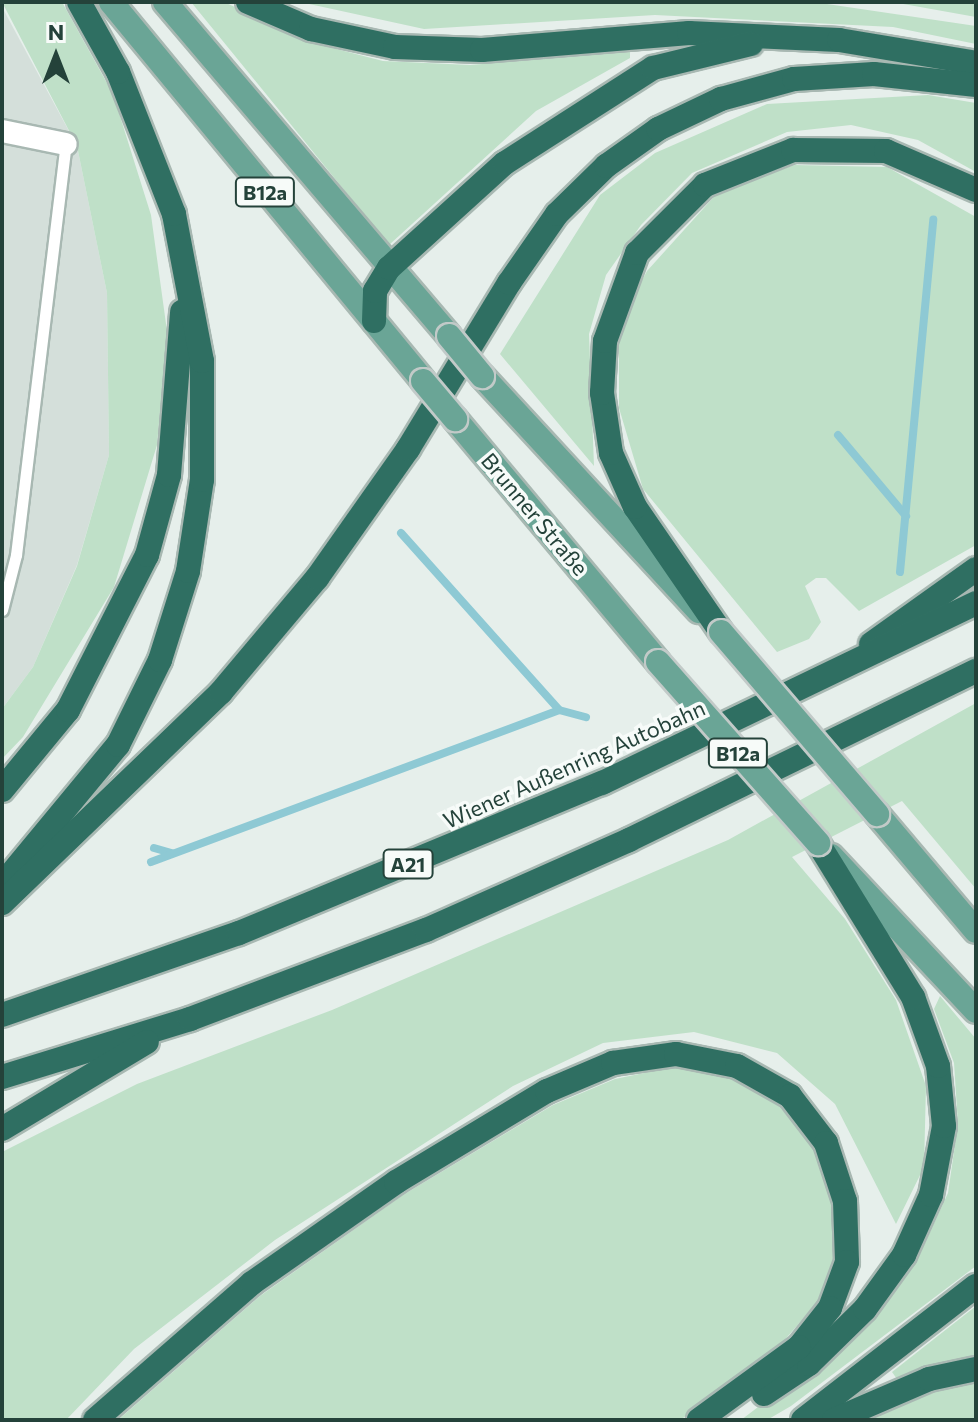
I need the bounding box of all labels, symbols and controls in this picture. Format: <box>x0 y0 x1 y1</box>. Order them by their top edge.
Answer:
north arrow <box>16 16 96 96</box>
text: N <box>48 18 64 45</box>
road number: B12a <box>233 176 297 208</box>
street label: Brunner Straße <box>476 447 594 581</box>
street label: Wiener Außenring Autobahn <box>439 694 709 834</box>
road number: B12a <box>706 737 770 769</box>
road number: A21 <box>382 848 434 880</box>

